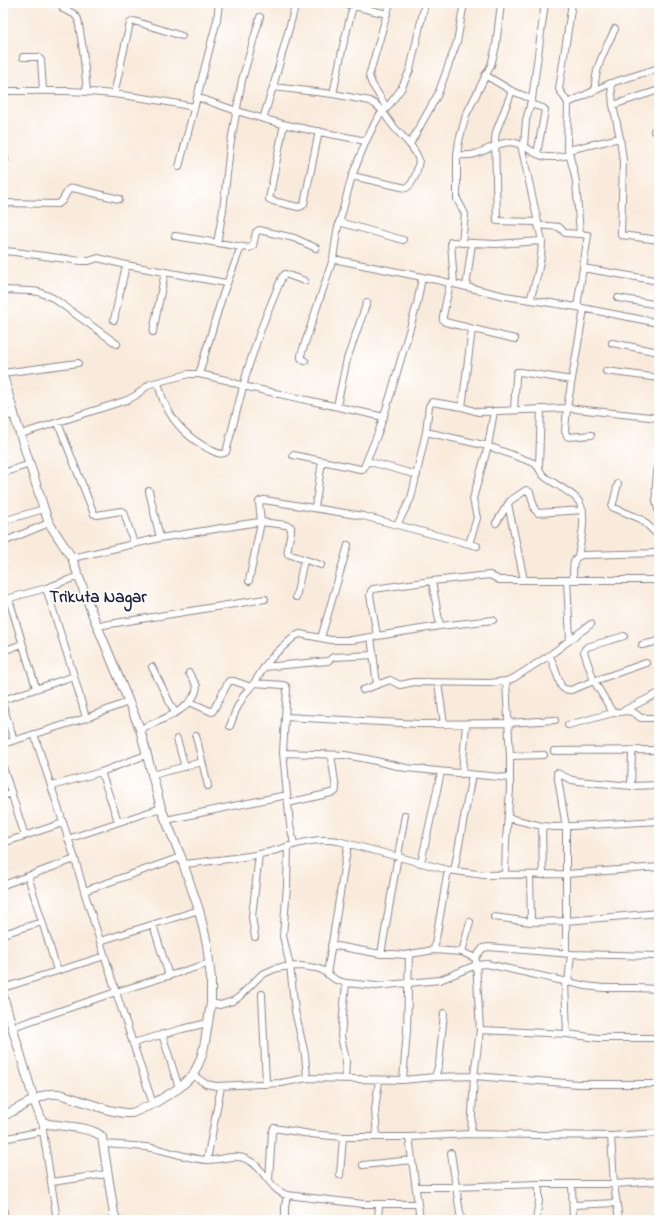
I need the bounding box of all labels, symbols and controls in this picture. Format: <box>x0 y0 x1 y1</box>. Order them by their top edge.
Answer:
district label: Trikuta Nagar <box>49 585 147 612</box>

